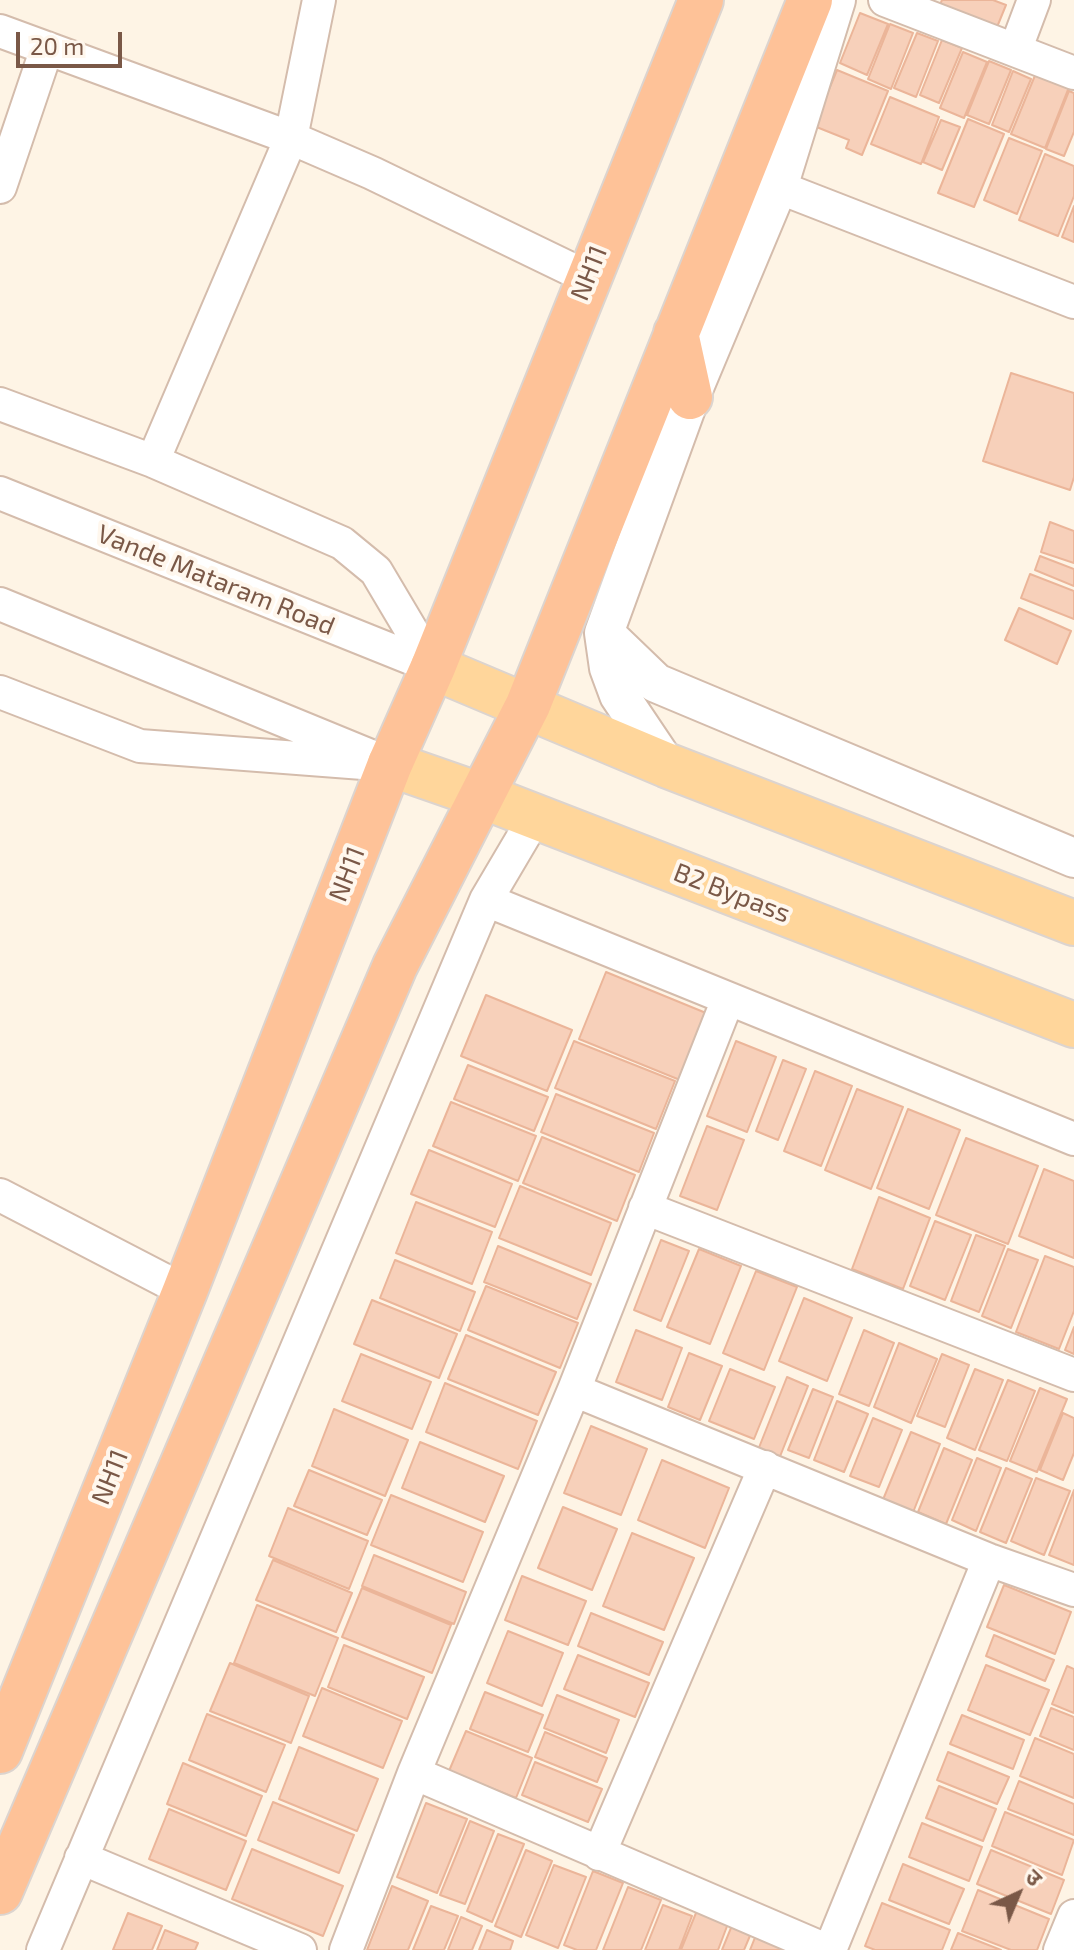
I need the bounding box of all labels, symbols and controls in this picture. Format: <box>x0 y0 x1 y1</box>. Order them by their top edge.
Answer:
scale bar <box>20 16 126 66</box>
text: 20 m <box>30 31 84 60</box>
street label: NH11 <box>564 241 614 305</box>
street label: Vande Mataram Road <box>93 518 339 642</box>
street label: NH11 <box>322 842 372 906</box>
street label: B2 Bypass <box>669 857 795 929</box>
street label: NH11 <box>85 1445 135 1509</box>
north arrow <box>978 1854 1058 1934</box>
text: उ <box>1021 1863 1048 1891</box>

